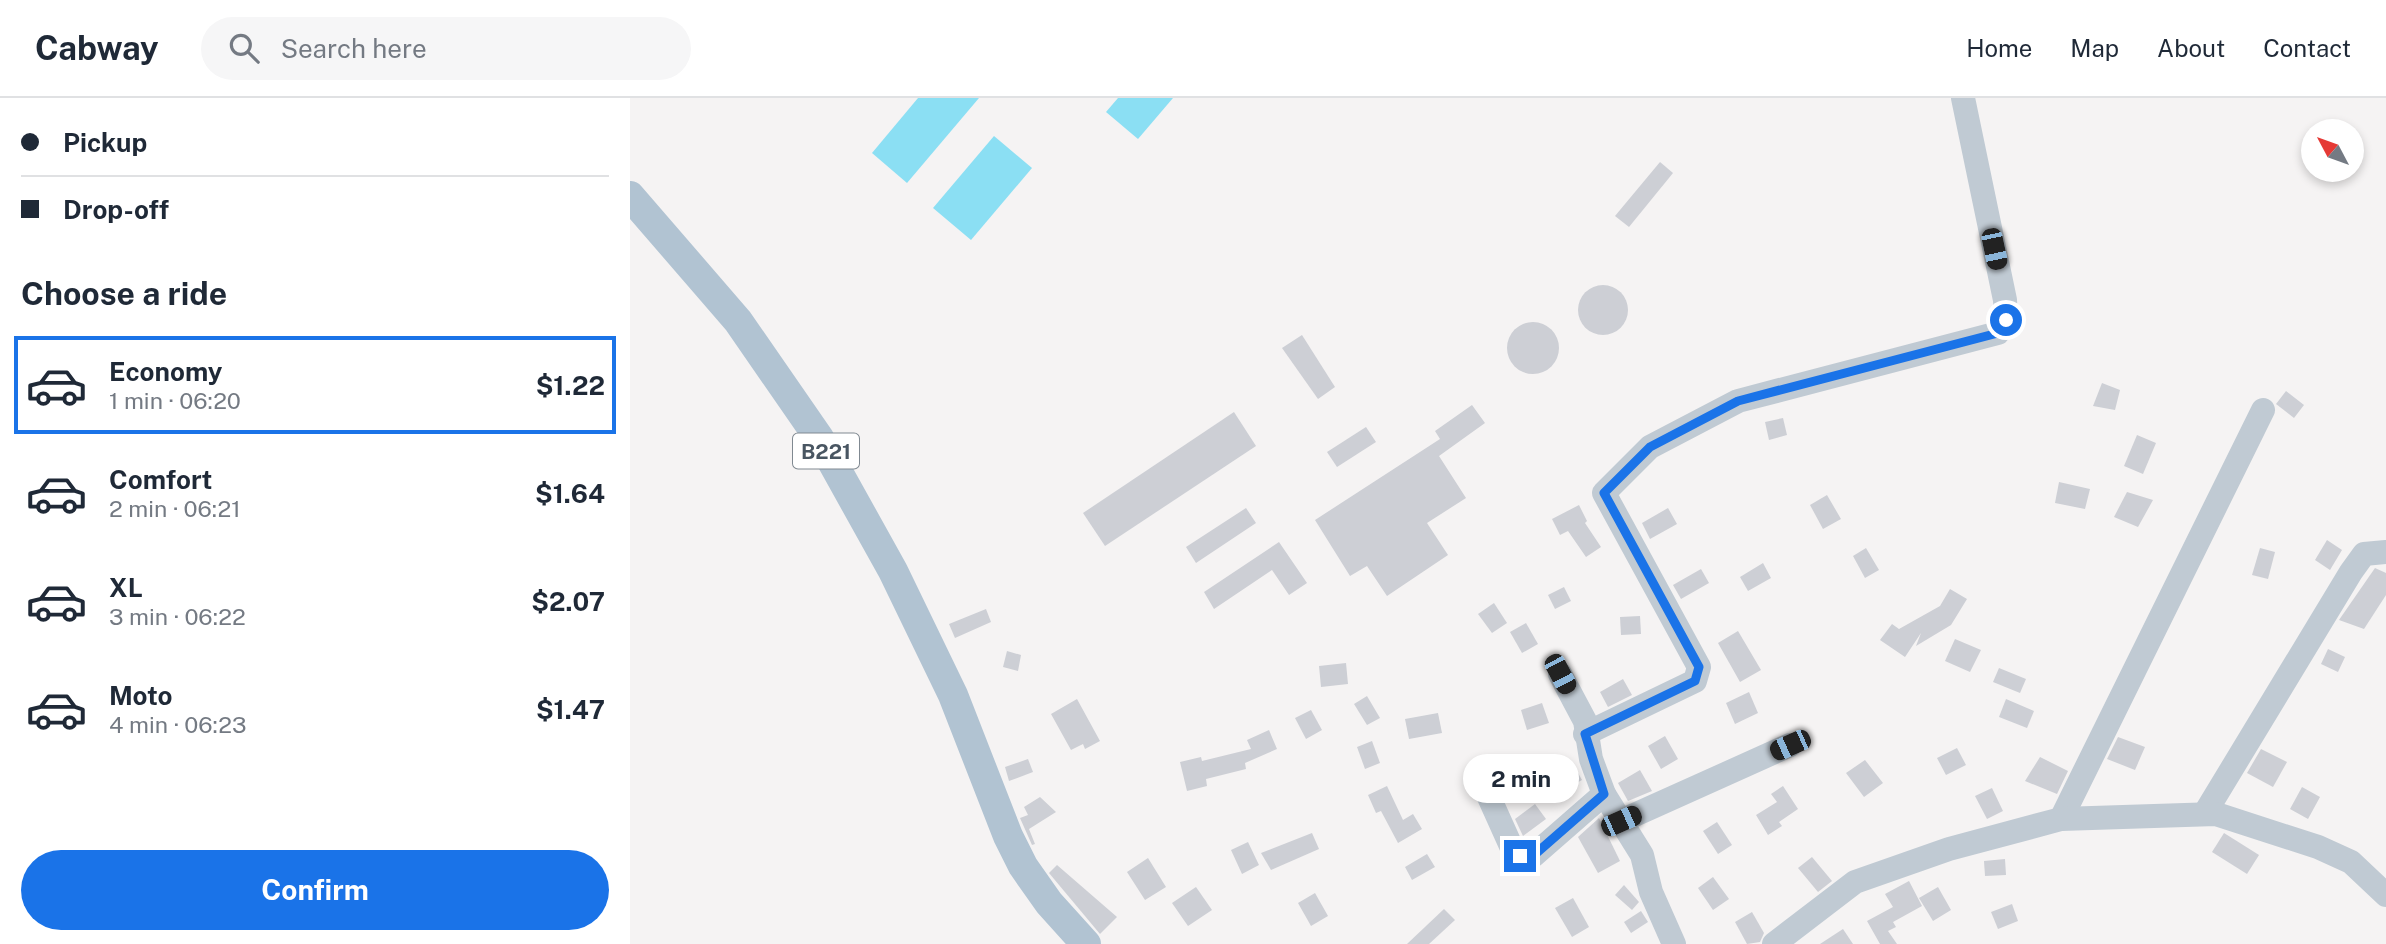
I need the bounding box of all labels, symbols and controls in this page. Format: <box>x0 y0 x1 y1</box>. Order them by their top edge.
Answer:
search box <box>201 17 691 80</box>
text: Cabway <box>35 29 159 67</box>
icon: search <box>225 29 263 67</box>
text: Search here <box>281 33 427 64</box>
text: Home <box>1966 34 2032 62</box>
text: Map <box>2070 34 2119 62</box>
text: About <box>2157 34 2225 62</box>
text: Contact <box>2263 34 2351 62</box>
north arrow <box>2301 119 2364 182</box>
map controls <box>2301 119 2364 182</box>
text: Pickup <box>63 127 147 158</box>
text: Drop-off <box>63 194 169 225</box>
car <box>1980 226 2009 272</box>
text: Choose a ride <box>21 275 227 312</box>
route start <box>1990 304 2022 336</box>
icon: car <box>25 354 88 417</box>
text: Economy <box>109 356 222 387</box>
text: $1.22 <box>536 370 605 401</box>
text: 1 min · 06:20 <box>109 387 241 414</box>
road number: B221 <box>793 434 859 468</box>
icon: car <box>25 462 88 525</box>
text: Comfort <box>109 464 212 495</box>
text: $1.64 <box>535 478 605 509</box>
text: 2 min · 06:21 <box>109 495 241 522</box>
icon: car <box>25 570 88 633</box>
text: XL <box>109 572 143 603</box>
text: $2.07 <box>531 586 605 617</box>
text: 3 min · 06:22 <box>109 603 246 630</box>
car <box>1541 651 1580 697</box>
icon: car <box>25 678 88 741</box>
text: Moto <box>109 680 172 711</box>
text: $1.47 <box>536 694 605 725</box>
text: 4 min · 06:23 <box>109 711 246 738</box>
car <box>1767 727 1814 763</box>
callout: 2 min <box>1462 754 1578 804</box>
text: 2 min <box>1491 765 1551 792</box>
car <box>1598 803 1645 839</box>
route end <box>1504 840 1536 872</box>
button: Confirm <box>21 850 609 930</box>

